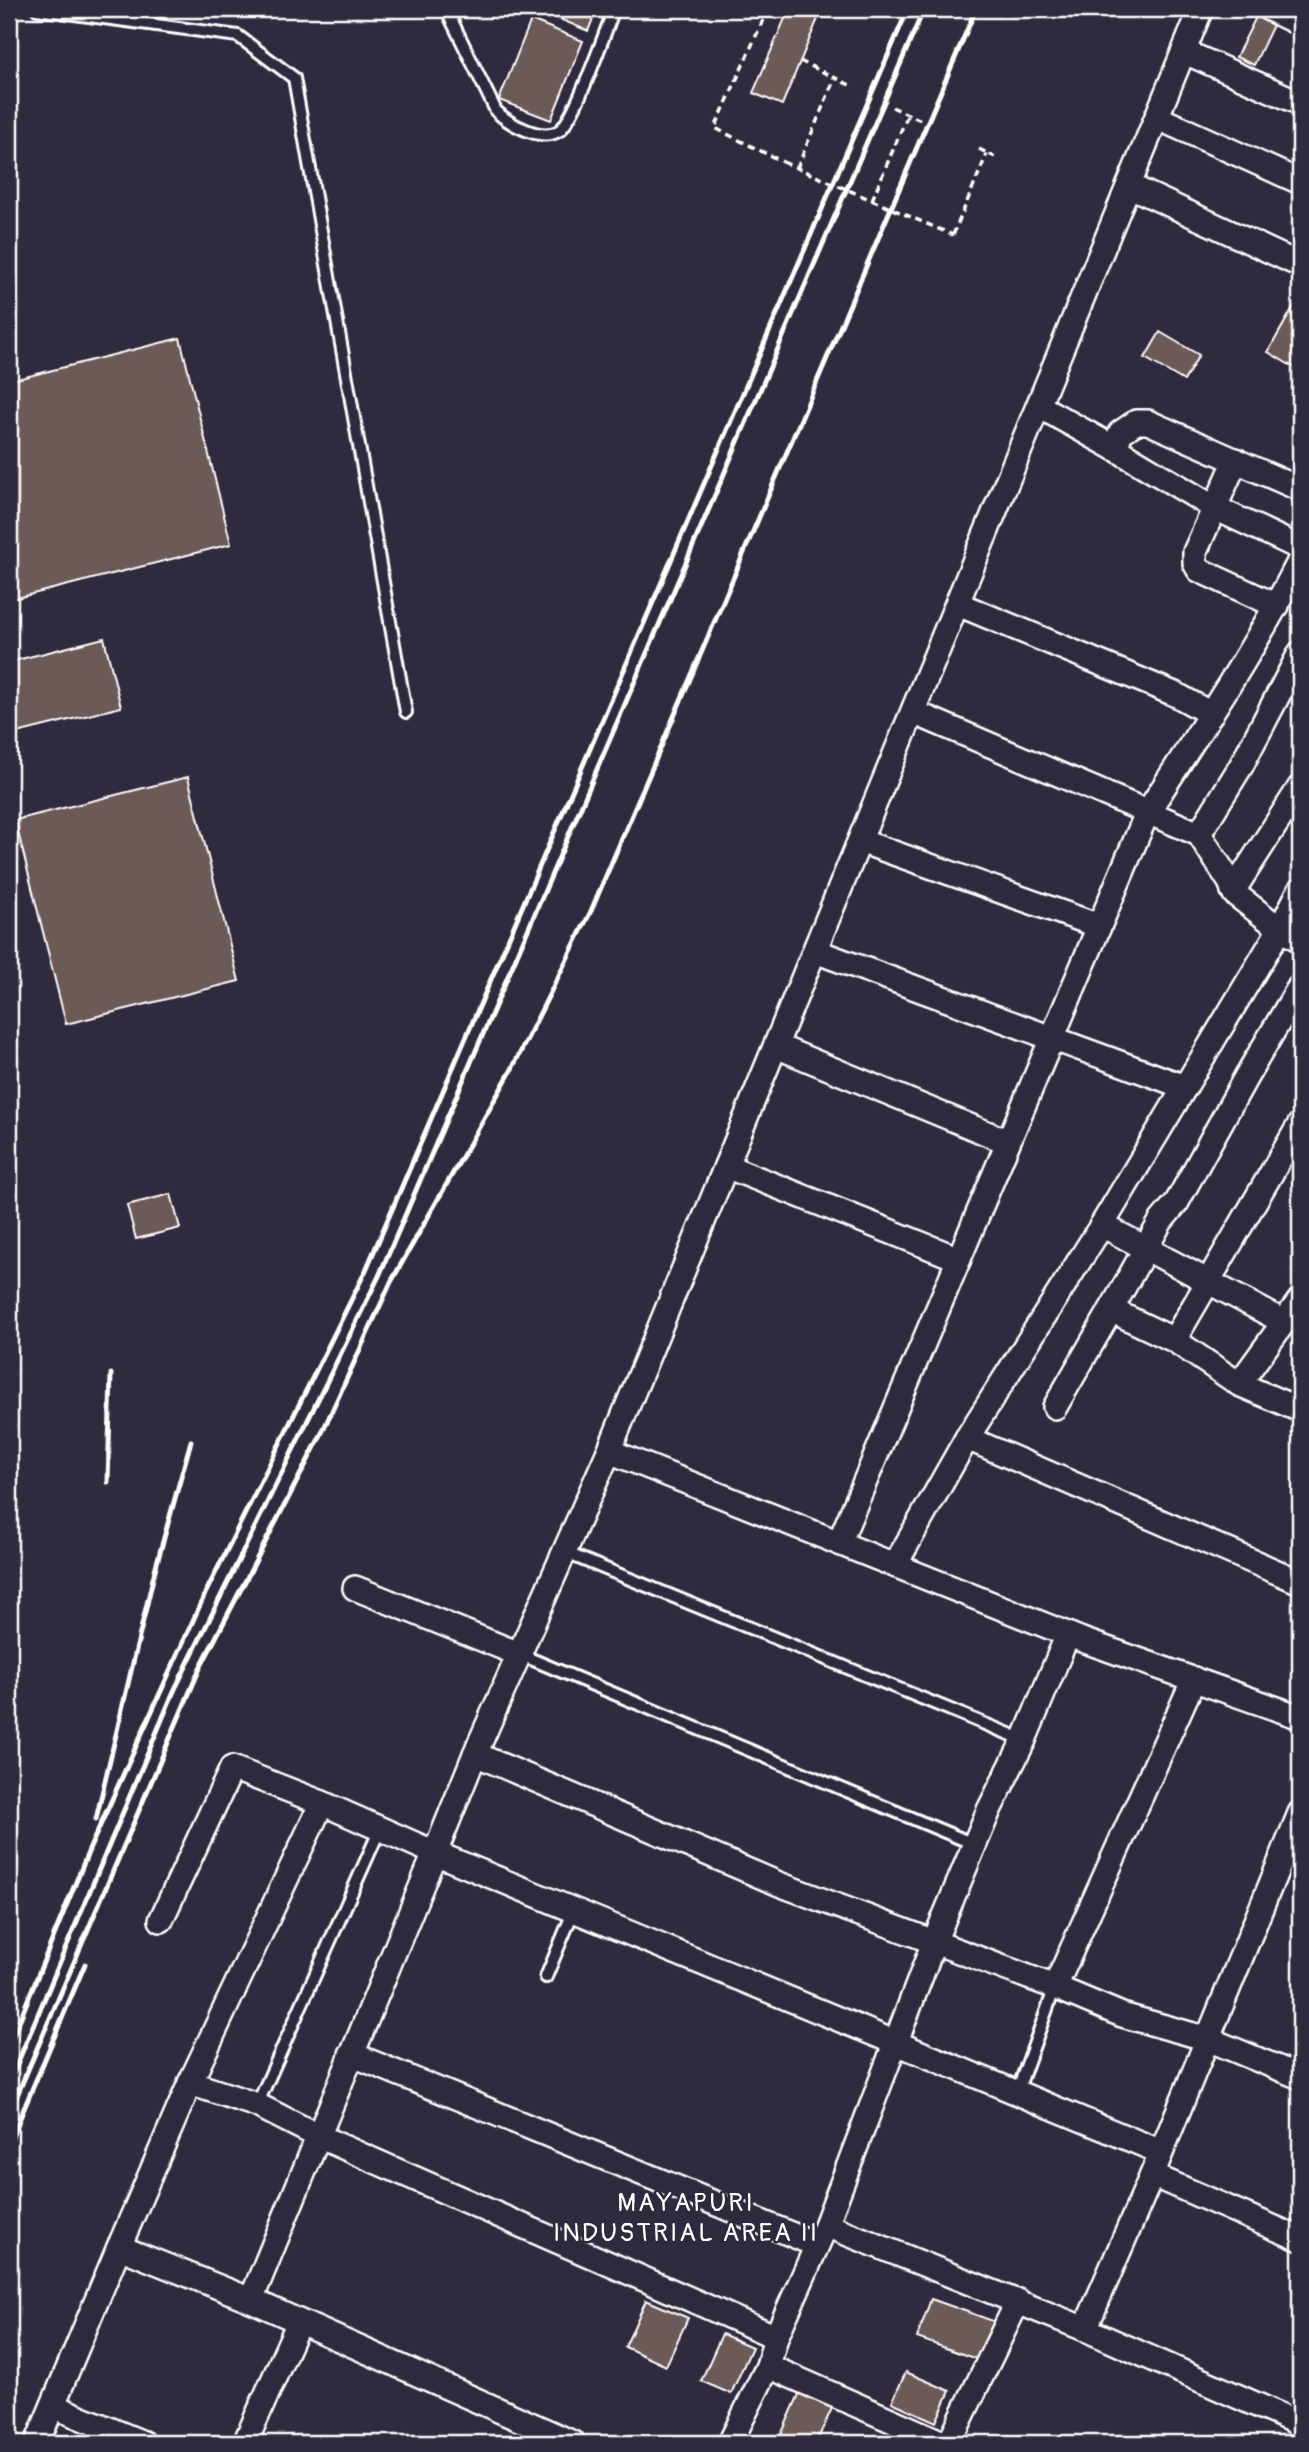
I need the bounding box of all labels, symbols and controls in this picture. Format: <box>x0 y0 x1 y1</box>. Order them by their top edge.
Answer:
district label: MAYAPURI INDUSTRIAL AREA II <box>553 2187 819 2249</box>

